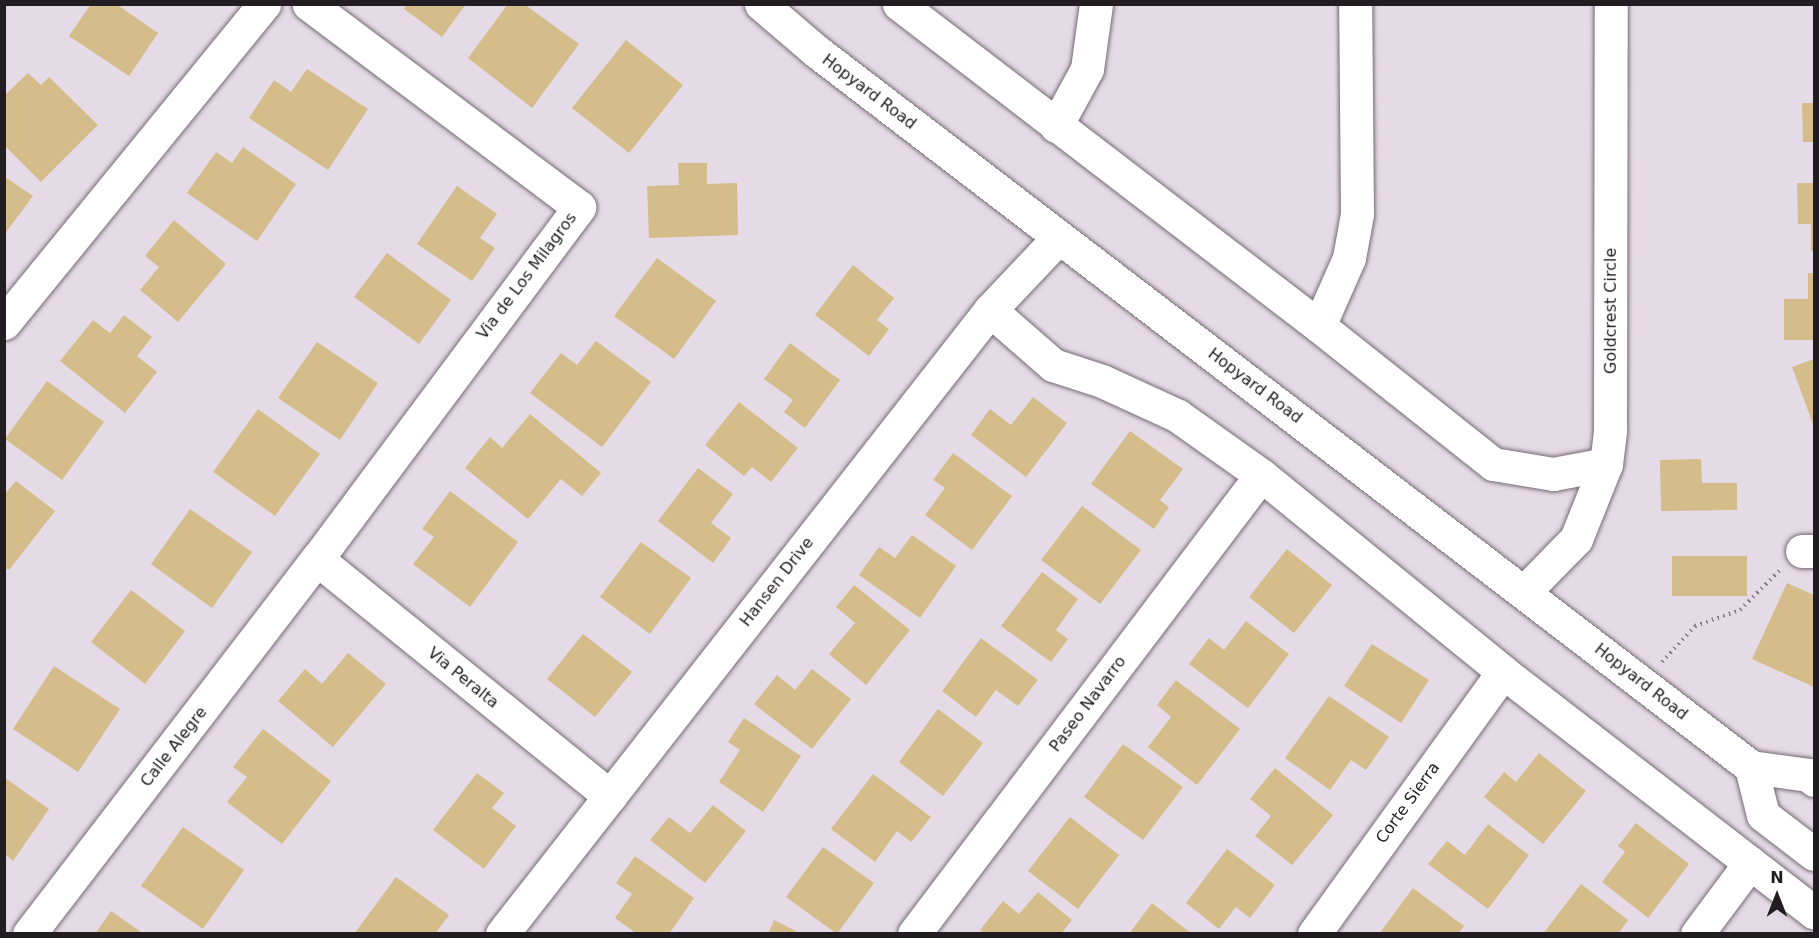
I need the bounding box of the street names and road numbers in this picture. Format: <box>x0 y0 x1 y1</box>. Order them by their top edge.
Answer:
street label: Hopyard Road <box>818 50 920 134</box>
street label: Via de Los Milagros <box>473 209 581 343</box>
street label: Goldcrest Circle <box>1601 248 1621 374</box>
street label: Hopyard Road <box>1204 344 1306 428</box>
street label: Hansen Drive <box>736 534 818 630</box>
street label: Hopyard Road <box>1591 640 1691 724</box>
street label: Via Peralta <box>424 644 502 712</box>
street label: Paseo Navarro <box>1046 652 1130 756</box>
street label: Calle Alegre <box>137 703 211 791</box>
street label: Corte Sierra <box>1372 759 1444 847</box>

